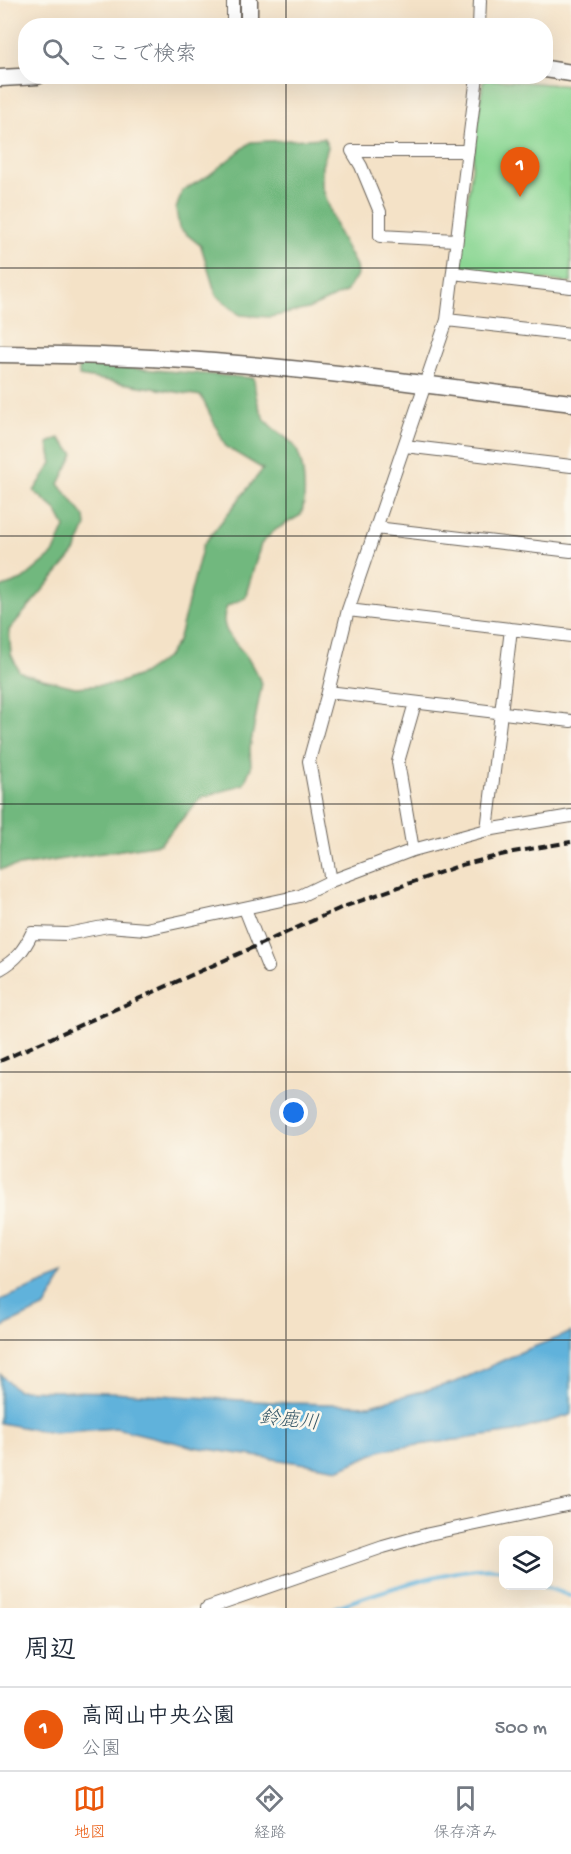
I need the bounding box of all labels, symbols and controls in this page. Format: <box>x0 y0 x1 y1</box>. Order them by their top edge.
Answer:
search box <box>18 18 553 84</box>
icon: search <box>39 35 72 68</box>
text: ここで検索 <box>87 43 197 69</box>
pin: 1 <box>500 148 540 197</box>
your location <box>279 1098 308 1127</box>
water label: 鈴鹿川 <box>258 1405 320 1437</box>
map controls <box>499 1536 553 1590</box>
button: layers <box>499 1536 553 1590</box>
text: 周辺 <box>24 1637 76 1668</box>
text: 高岡山中央公園 <box>81 1705 235 1731</box>
text: 1 <box>39 1718 48 1741</box>
text: 500 m <box>495 1718 547 1741</box>
text: 公園 <box>81 1739 121 1762</box>
tab: 地図 <box>73 1782 106 1844</box>
tab: 経路 <box>253 1782 286 1844</box>
tab: 保存済み <box>433 1782 497 1844</box>

